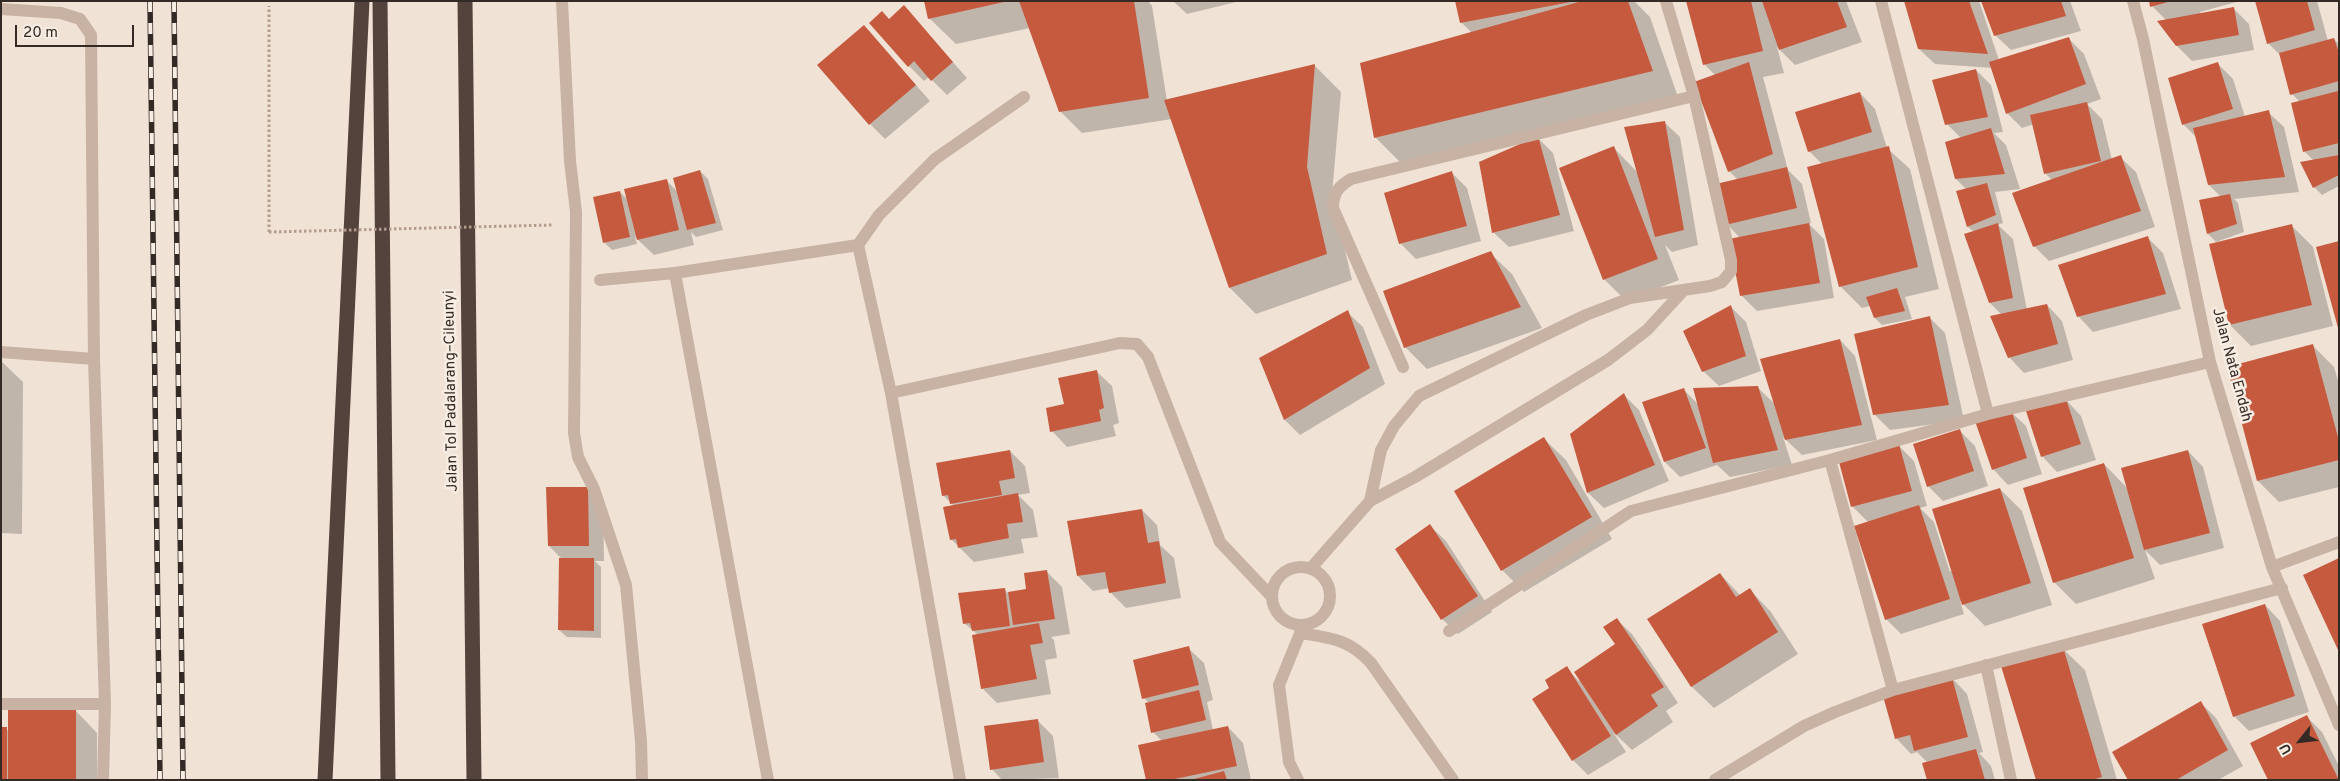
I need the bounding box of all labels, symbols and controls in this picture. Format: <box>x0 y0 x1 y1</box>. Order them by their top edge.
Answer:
scale bar <box>18 15 136 47</box>
text: 20 m <box>23 24 58 43</box>
street label: Jalan Tol Padalarang–Cileunyi <box>441 290 463 492</box>
street label: Jalan Nata Endah <box>2207 306 2255 424</box>
north arrow <box>2275 716 2325 766</box>
text: U <box>2277 740 2296 757</box>

